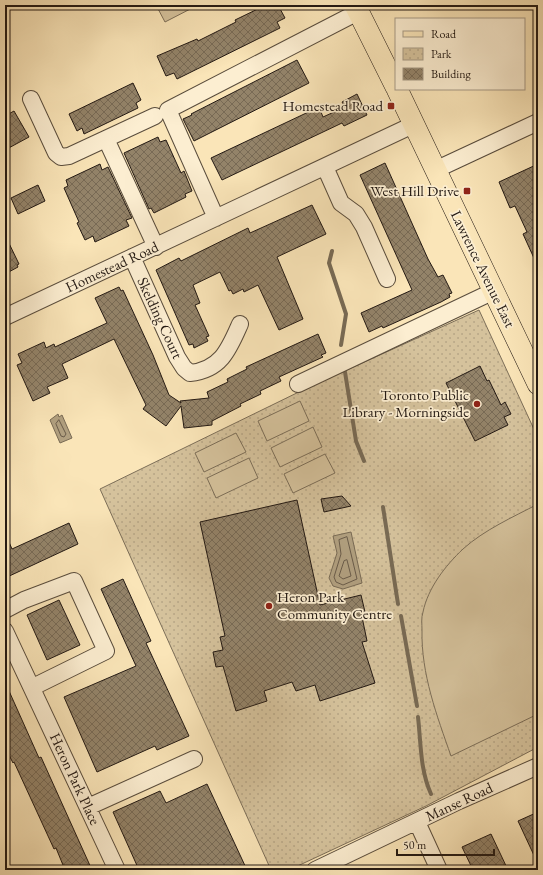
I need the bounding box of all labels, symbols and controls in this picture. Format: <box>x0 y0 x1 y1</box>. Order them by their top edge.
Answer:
legend <box>395 18 525 90</box>
text: Road <box>431 26 457 42</box>
text: Park <box>431 46 452 62</box>
text: Building <box>431 66 472 82</box>
place label: Homestead Road <box>283 96 383 115</box>
marker: Homestead Road <box>386 101 396 111</box>
place label: West Hill Drive <box>370 181 459 200</box>
marker: West Hill Drive <box>462 186 472 196</box>
street label: Lawrence Avenue East <box>447 207 520 331</box>
street label: Homestead Road <box>62 237 162 296</box>
street label: Skelding Court <box>133 274 188 362</box>
place label: Toronto Public Library - Morningside <box>343 385 469 421</box>
marker: Toronto Public Library - Morningside <box>472 399 482 409</box>
place label: Heron Park Community Centre <box>277 587 392 623</box>
marker: Heron Park Community Centre <box>264 601 274 611</box>
street label: Heron Park Place <box>46 730 105 828</box>
street label: Manse Road <box>422 778 496 825</box>
scale bar <box>397 831 494 857</box>
text: 50 m <box>403 837 427 853</box>

